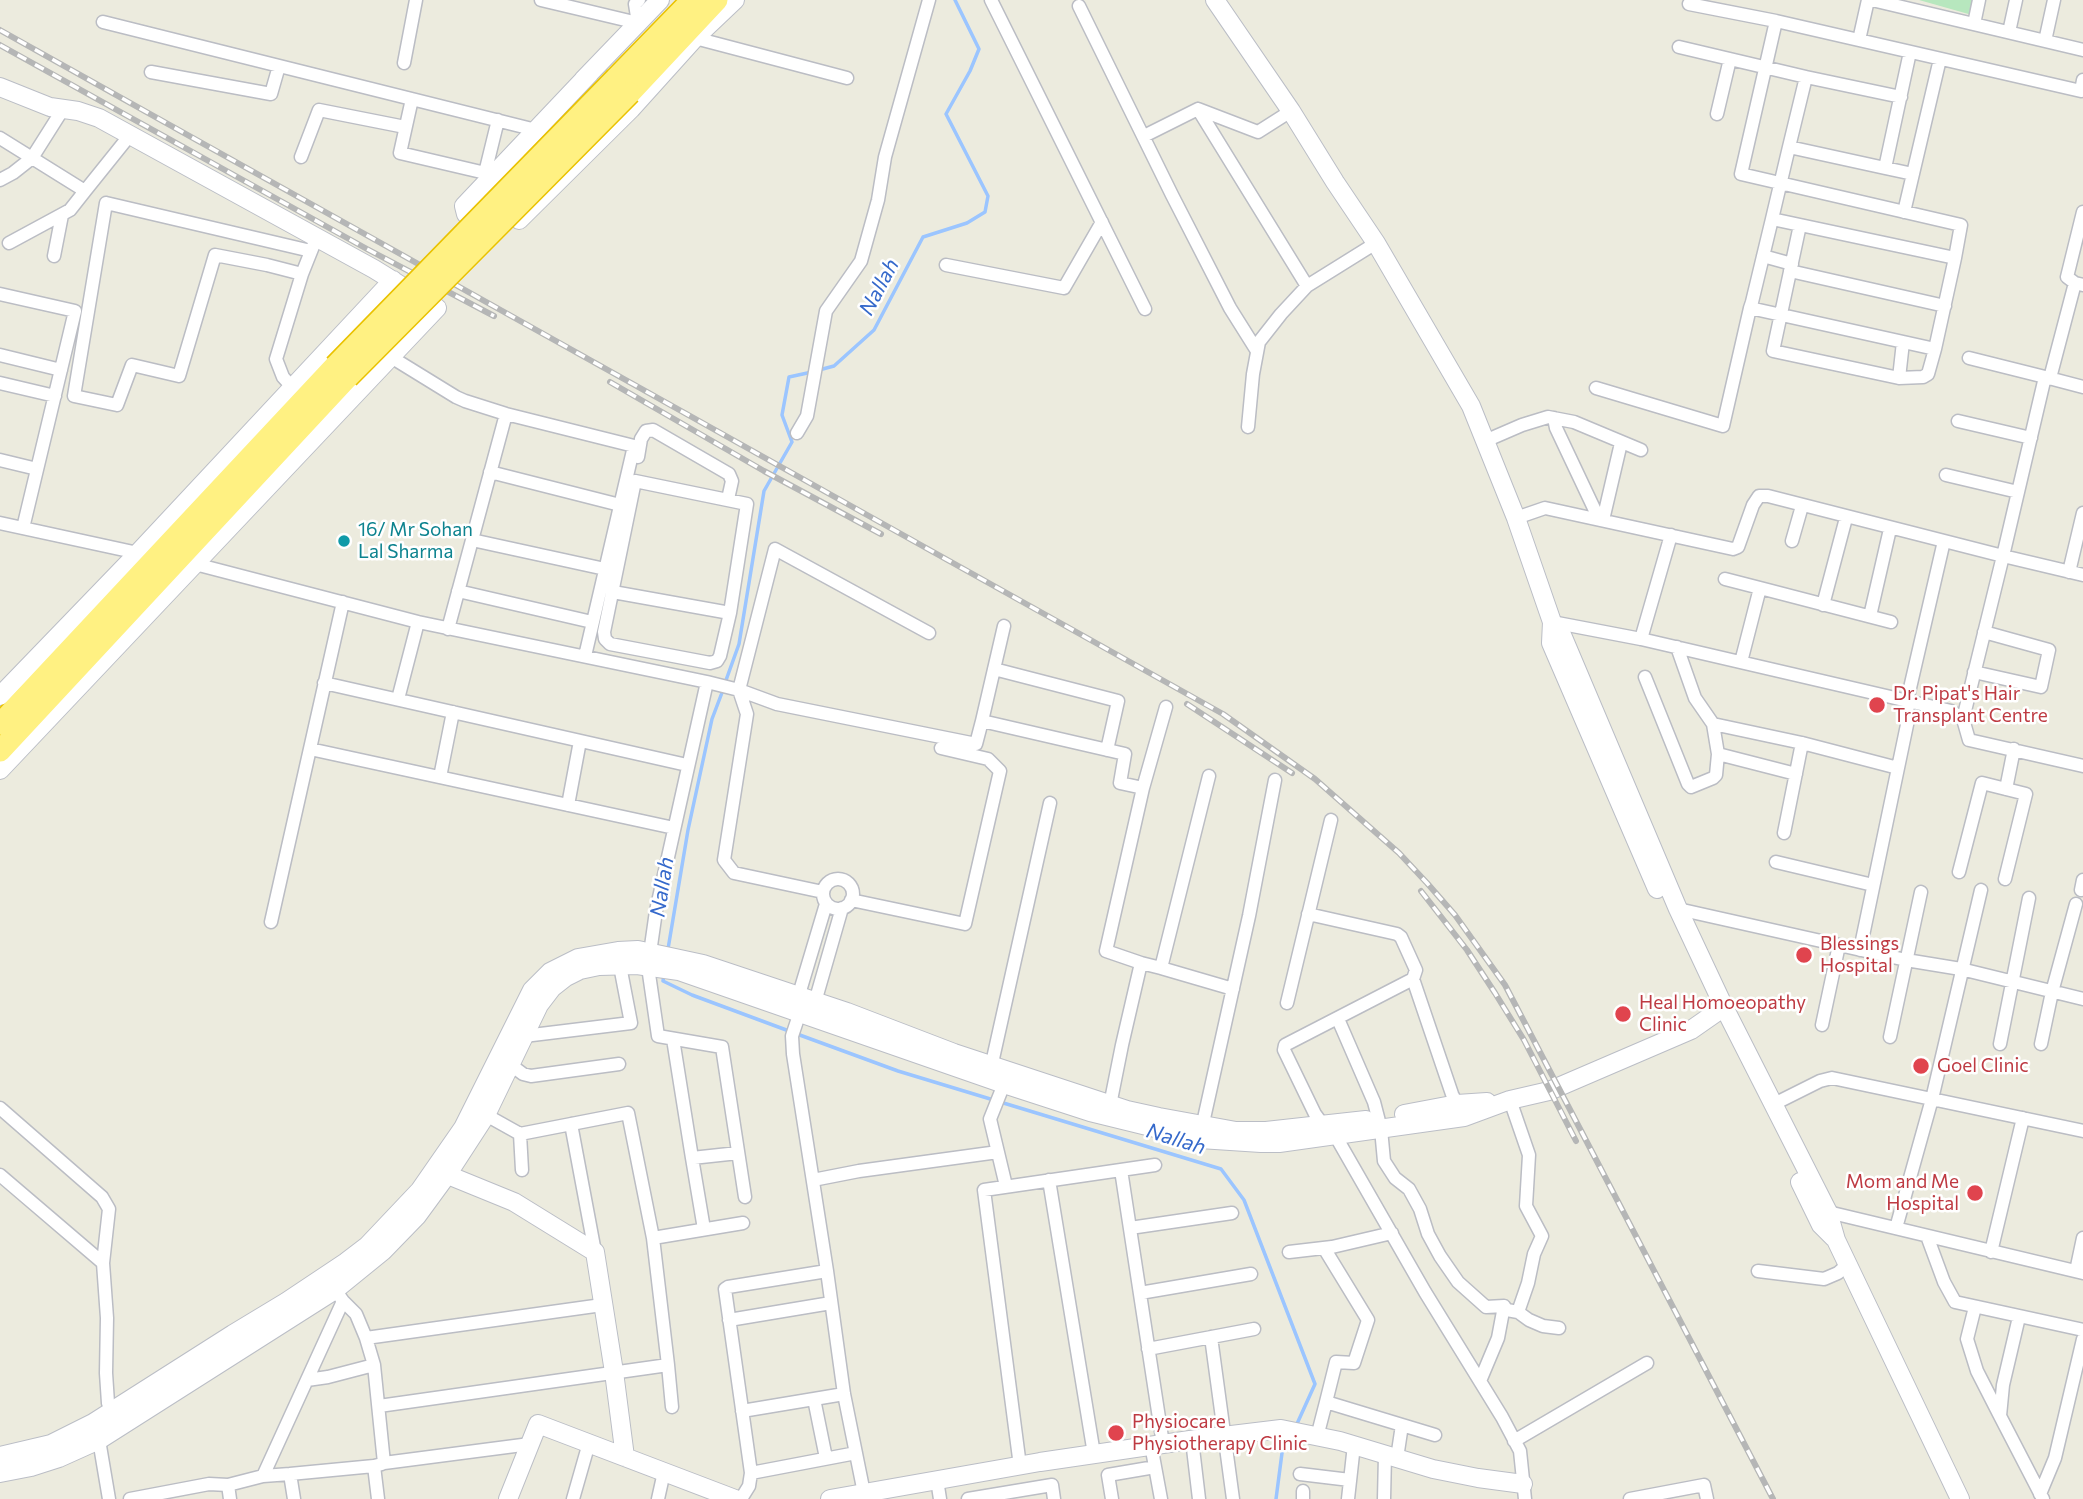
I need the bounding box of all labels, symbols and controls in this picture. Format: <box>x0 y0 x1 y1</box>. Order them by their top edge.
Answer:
water label: Nallah <box>854 254 904 320</box>
place label: 16/ Mr Sohan Lal Sharma <box>358 519 473 563</box>
marker: 16/ Mr Sohan Lal Sharma <box>336 533 352 549</box>
place label: Dr. Pipat's Hair Transplant Centre <box>1893 683 2048 727</box>
marker: Dr. Pipat's Hair Transplant Centre <box>1867 695 1887 715</box>
water label: Nallah <box>645 855 679 919</box>
place label: Blessings Hospital <box>1820 933 1899 977</box>
marker: Blessings Hospital <box>1794 945 1814 965</box>
place label: Heal Homoeopathy Clinic <box>1639 992 1806 1036</box>
marker: Heal Homoeopathy Clinic <box>1613 1004 1633 1024</box>
place label: Goel Clinic <box>1937 1055 2029 1077</box>
marker: Goel Clinic <box>1911 1056 1931 1076</box>
water label: Nallah <box>1143 1118 1209 1160</box>
place label: Mom and Me Hospital <box>1846 1171 1959 1215</box>
marker: Mom and Me Hospital <box>1965 1183 1985 1203</box>
place label: Physiocare Physiotherapy Clinic <box>1132 1411 1307 1455</box>
marker: Physiocare Physiotherapy Clinic <box>1106 1423 1126 1443</box>

